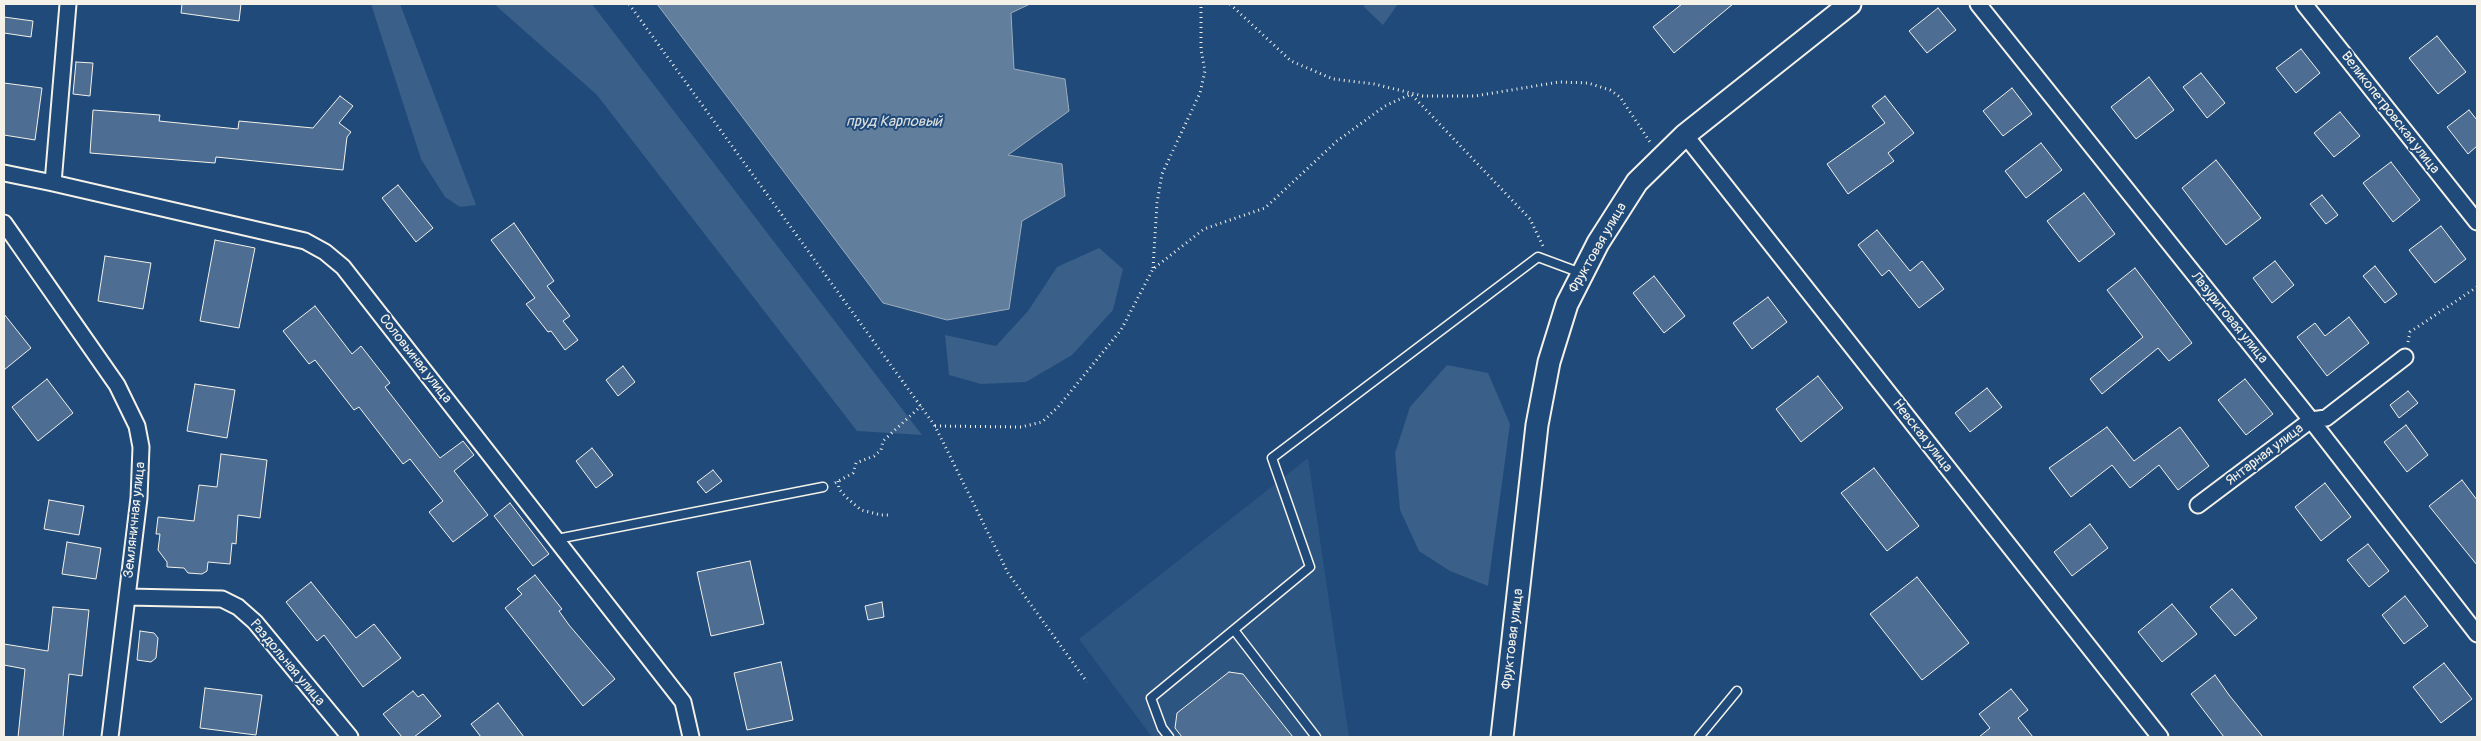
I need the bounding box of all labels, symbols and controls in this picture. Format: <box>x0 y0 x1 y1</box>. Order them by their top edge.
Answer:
street label: Великопетровская улица <box>2337 49 2443 177</box>
water label: пруд Карповый <box>846 113 942 131</box>
street label: Фруктовая улица <box>1565 200 1631 296</box>
street label: Лазуритовая улица <box>2187 269 2271 367</box>
street label: Соловьиная улица <box>375 311 455 407</box>
street label: Невская улица <box>1888 396 1956 476</box>
street label: Янтарная улица <box>2223 420 2307 490</box>
street label: Земляничная улица <box>121 461 149 579</box>
street label: Фруктовая улица <box>1498 588 1528 690</box>
street label: Раздольная улица <box>246 616 328 710</box>

